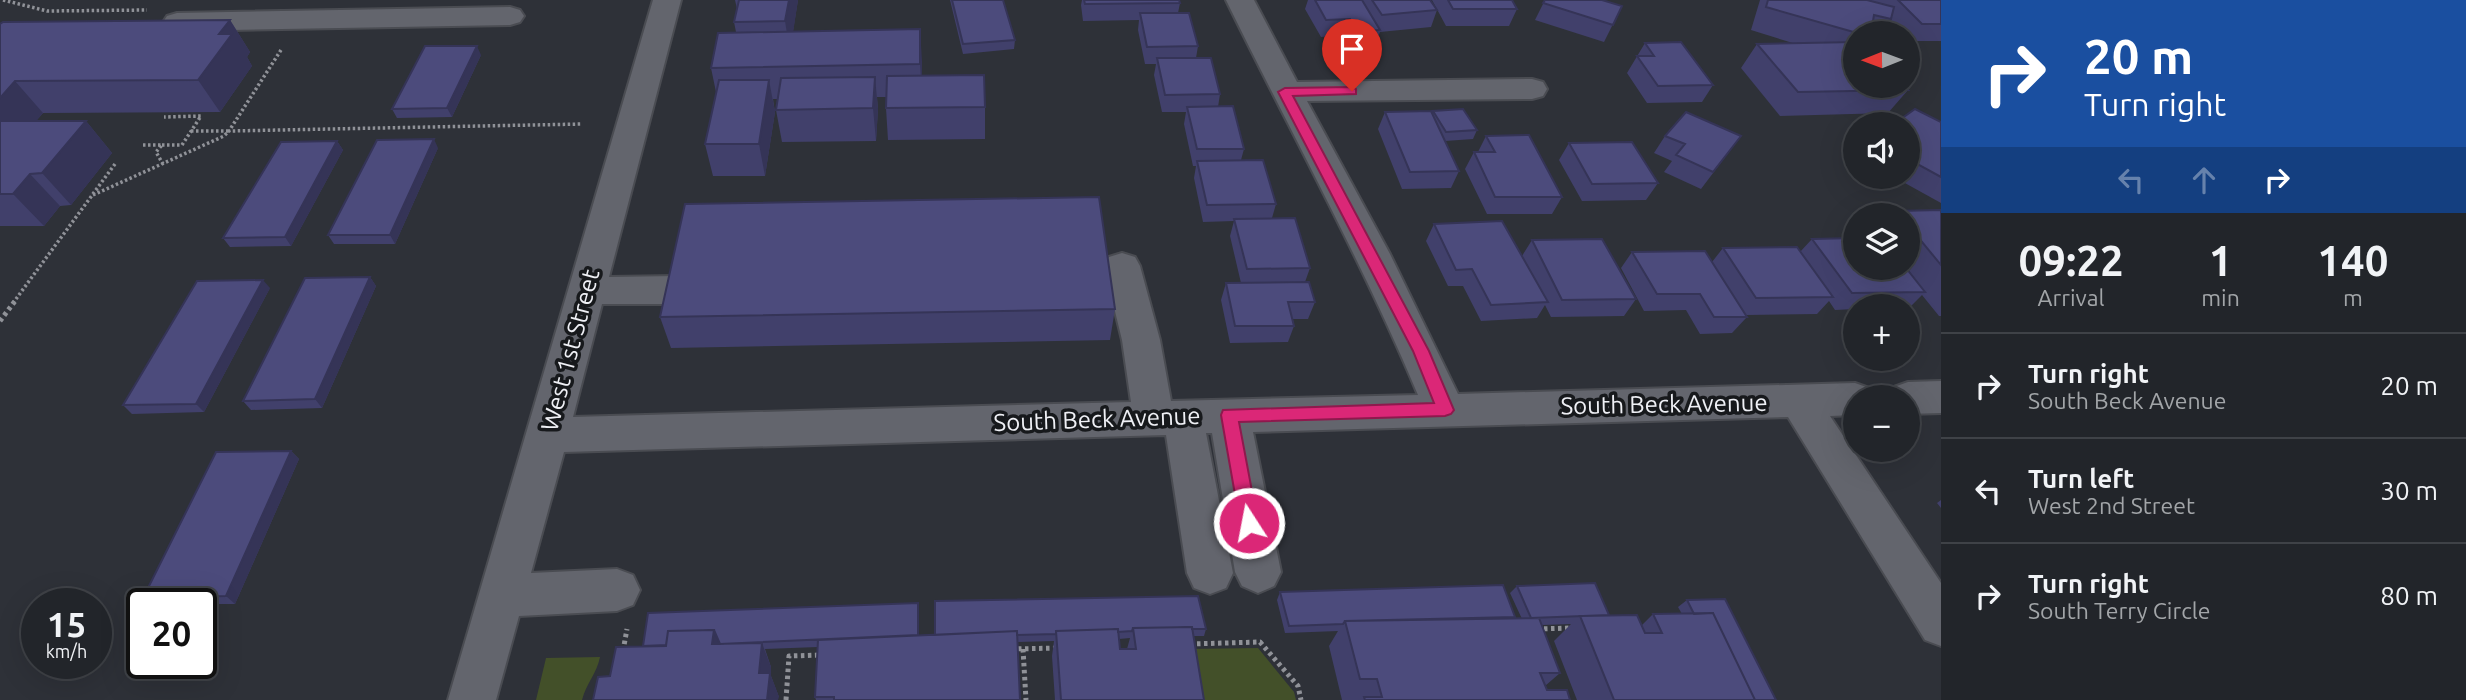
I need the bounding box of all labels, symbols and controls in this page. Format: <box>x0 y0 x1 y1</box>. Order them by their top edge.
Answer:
pin <box>1322 19 1382 91</box>
north arrow <box>1843 21 1920 98</box>
map controls <box>1843 21 1920 462</box>
icon: right <box>1969 28 2060 119</box>
text: 20 m <box>2084 28 2193 83</box>
icon: arrive <box>1333 30 1371 68</box>
text: Turn right <box>2084 86 2226 122</box>
button: sound <box>1843 112 1920 189</box>
icon: left <box>2112 161 2150 199</box>
icon: ahead <box>2185 161 2223 199</box>
icon: right <box>2258 161 2296 199</box>
button: layers <box>1843 203 1920 280</box>
text: 09:22 <box>2019 237 2124 284</box>
text: 1 <box>2209 237 2232 284</box>
text: 140 <box>2317 237 2388 284</box>
street label: West 1st Street <box>535 266 605 434</box>
text: Arrival <box>2038 285 2105 310</box>
text: min <box>2201 285 2240 310</box>
text: m <box>2343 285 2363 310</box>
button: + <box>1843 294 1920 371</box>
text: Turn right <box>2028 359 2149 388</box>
icon: right <box>1969 367 2007 405</box>
text: 20 m <box>2380 371 2438 400</box>
button: − <box>1843 385 1920 462</box>
text: South Beck Avenue <box>2028 388 2226 413</box>
street label: South Beck Avenue <box>1560 389 1768 419</box>
street label: South Beck Avenue <box>993 402 1201 436</box>
text: Turn left <box>2028 464 2134 493</box>
icon: left <box>1969 472 2007 510</box>
text: 30 m <box>2380 476 2438 505</box>
position arrow <box>1212 486 1286 560</box>
text: West 2nd Street <box>2028 493 2195 518</box>
text: Turn right <box>2028 569 2149 598</box>
icon: right <box>1969 577 2007 615</box>
text: 80 m <box>2380 581 2438 610</box>
speed limit sign: 20 <box>126 588 217 679</box>
text: South Terry Circle <box>2028 598 2211 623</box>
text: 15 <box>47 604 86 644</box>
text: km/h <box>46 641 87 661</box>

